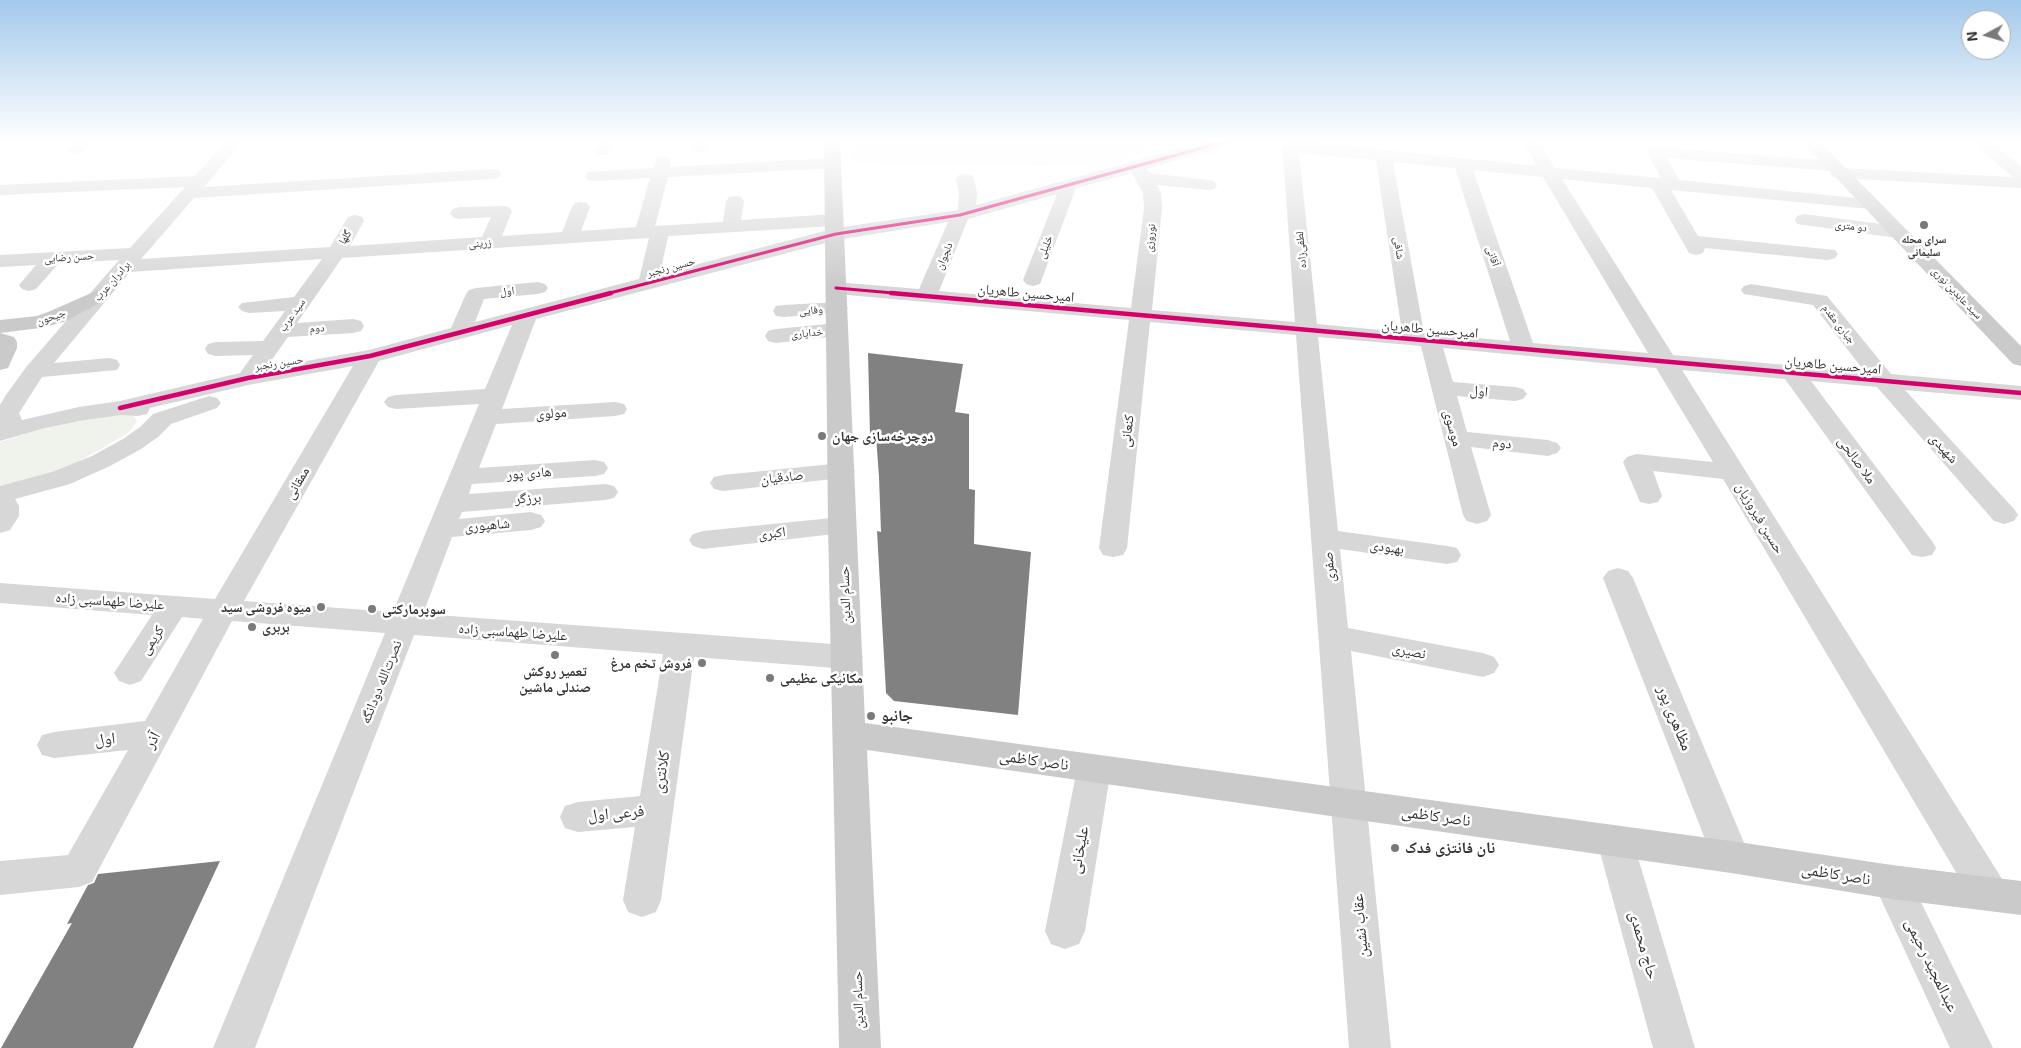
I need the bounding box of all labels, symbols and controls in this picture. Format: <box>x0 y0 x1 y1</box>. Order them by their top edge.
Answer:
north arrow <box>1961 10 2011 60</box>
text: N <box>1963 31 1981 42</box>
street label: دو متری <box>1834 217 1868 235</box>
marker: سرای محله سلیمانی <box>1918 219 1930 231</box>
street label: نوروزی <box>1142 223 1158 253</box>
street label: گلها <box>336 228 354 246</box>
street label: لطفی‌زاده <box>1293 231 1309 269</box>
place label: سرای محله سلیمانی <box>1902 232 1946 258</box>
street label: خلیلی <box>1035 233 1055 261</box>
street label: زرینی <box>468 236 492 250</box>
street label: شافی <box>1391 236 1407 260</box>
street label: دلجوان <box>933 240 955 272</box>
street label: آقانی <box>1483 244 1503 268</box>
street label: حسن رضایی <box>44 249 94 265</box>
street label: حسین رنجبر <box>645 254 697 280</box>
street label: برادران عرب <box>91 258 133 304</box>
street label: سید عابدین نوری <box>1929 264 1985 322</box>
street label: امیرحسین طاهریان <box>977 280 1075 306</box>
street label: اول <box>499 284 515 298</box>
street label: سید عرب <box>276 296 308 334</box>
street label: جباری مقدم <box>1820 302 1858 346</box>
street label: وفایی <box>799 303 823 317</box>
street label: جیحون <box>35 306 67 328</box>
street label: امیرحسین طاهریان <box>1381 316 1479 342</box>
street label: دوم <box>309 321 325 335</box>
street label: خدایاری <box>790 325 824 341</box>
street label: امیرحسین طاهریان <box>1784 352 1882 378</box>
street label: حسین رنجبر <box>254 353 304 373</box>
street label: اول <box>1469 382 1489 400</box>
street label: مولوی <box>535 404 567 422</box>
street label: موسوی <box>1440 408 1466 448</box>
street label: کنعانی <box>1117 414 1137 448</box>
place label: دوچرخه‌سازی جهان <box>832 428 933 444</box>
street label: شهیدی <box>1926 429 1962 467</box>
marker: دوچرخه‌سازی جهان <box>816 430 828 442</box>
street label: ملا صالحی <box>1834 433 1880 487</box>
street label: دوم <box>1492 434 1512 452</box>
street label: هادی پور <box>506 463 552 483</box>
street label: ممقانی <box>281 464 313 502</box>
street label: صادقیان <box>760 466 804 488</box>
street label: حسین فیروزیان <box>1732 480 1788 556</box>
street label: برزگر <box>514 489 542 507</box>
street label: شاهپوری <box>464 515 510 535</box>
street label: اکبری <box>757 523 787 543</box>
street label: بهبودی <box>1369 536 1405 558</box>
street label: صفری <box>1319 551 1339 583</box>
street label: حسام الدین <box>836 566 854 624</box>
street label: علیرضا طهماسبی زاده <box>55 589 165 613</box>
place label: میوه فروشی سید <box>221 599 311 615</box>
marker: میوه فروشی سید <box>315 601 327 613</box>
place label: سوپرمارکتی <box>382 601 446 617</box>
marker: سوپرمارکتی <box>366 603 378 615</box>
place label: بربری <box>262 619 290 635</box>
street label: علیرضا طهماسبی زاده <box>458 620 568 644</box>
marker: بربری <box>246 621 258 633</box>
street label: کریمی <box>136 622 168 658</box>
street label: نصرت‌الله دودانگه <box>357 638 405 726</box>
street label: نصیری <box>1391 640 1427 662</box>
marker: تعمیر روکش صندلی ماشین <box>549 649 561 661</box>
place label: فروش تخم مرغ <box>610 655 692 671</box>
marker: فروش تخم مرغ <box>696 657 708 669</box>
place label: تعمیر روکش صندلی ماشین <box>519 663 591 696</box>
place label: مکانیکی عظیمی <box>780 670 863 686</box>
marker: مکانیکی عظیمی <box>764 672 776 684</box>
street label: مظاهری پور <box>1653 683 1697 753</box>
place label: جانبو <box>881 706 913 726</box>
marker: جانبو <box>865 710 877 722</box>
street label: اول <box>94 728 116 750</box>
street label: آذر <box>140 728 164 752</box>
street label: ناصر کاظمی <box>998 746 1070 774</box>
street label: کلانتری <box>648 749 674 795</box>
street label: فرعی اول <box>587 801 645 825</box>
street label: ناصر کاظمی <box>1400 802 1472 830</box>
street label: علیخانی <box>1065 825 1093 875</box>
place label: نان فانتزی فدک <box>1405 838 1495 858</box>
marker: نان فانتزی فدک <box>1389 842 1401 854</box>
street label: ناصر کاظمی <box>1800 859 1872 889</box>
street label: عقاب نشین <box>1348 893 1372 959</box>
street label: حاج محمدی <box>1625 909 1663 981</box>
street label: عبدالمجید رحیمی <box>1901 915 1963 1015</box>
street label: حسام الدین <box>849 971 867 1029</box>

